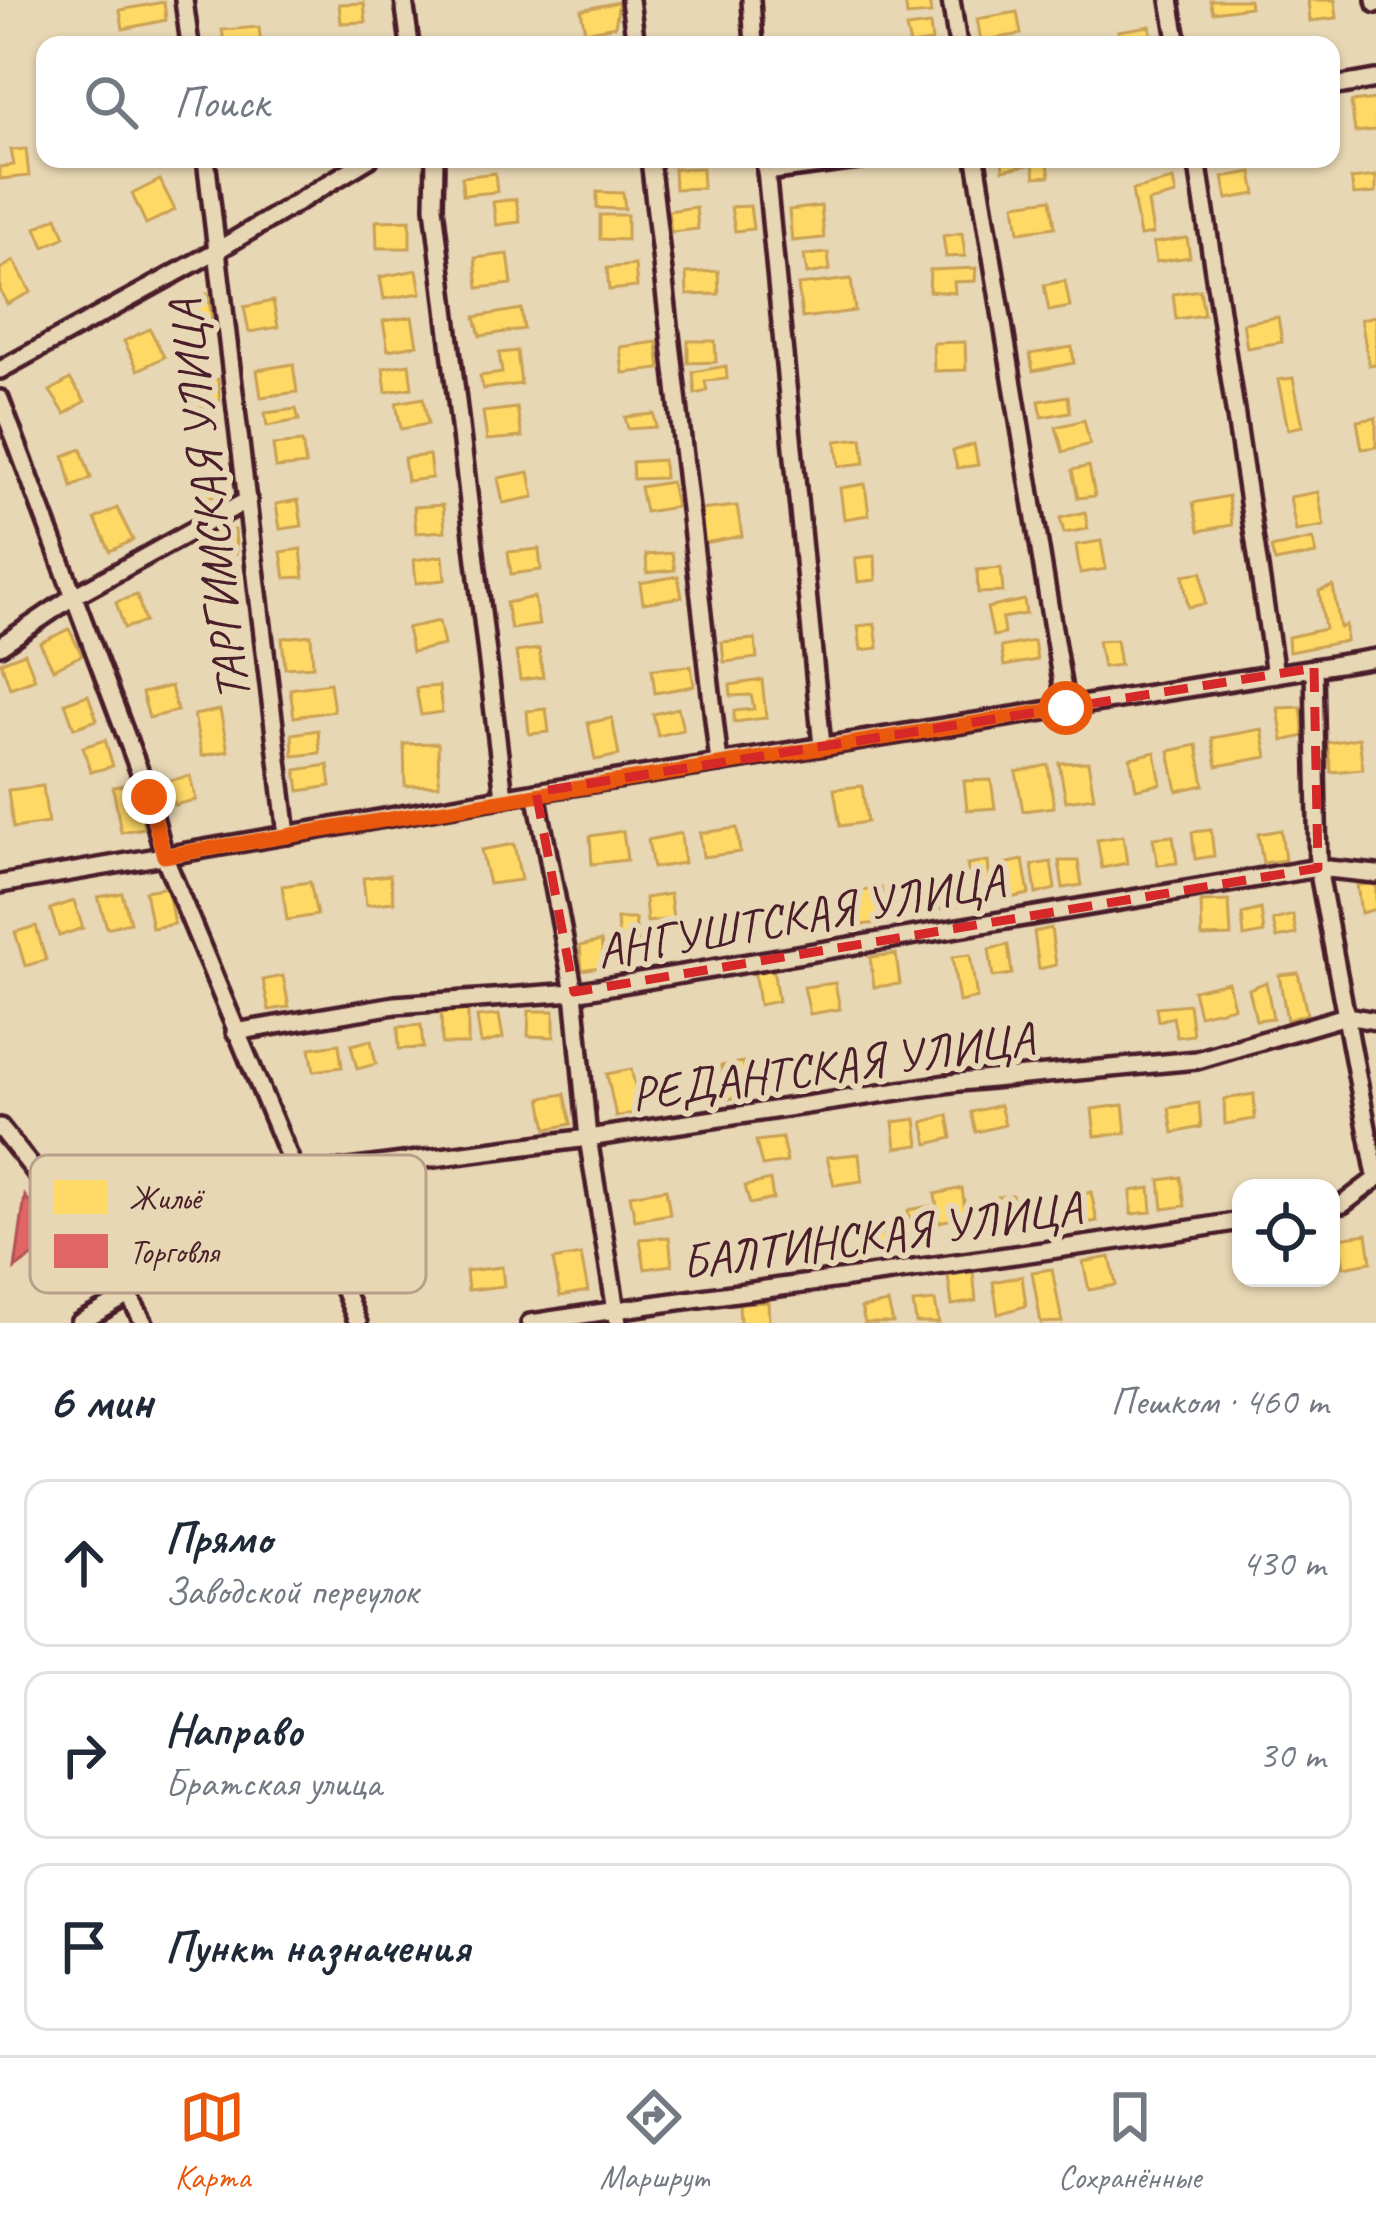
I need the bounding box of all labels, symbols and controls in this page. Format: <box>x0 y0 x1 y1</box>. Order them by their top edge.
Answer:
search box <box>36 36 1340 168</box>
icon: search <box>78 69 144 135</box>
text: Поиск <box>174 74 269 131</box>
street label: ТАРГИМСКАЯ УЛИЦА <box>154 295 263 705</box>
route start <box>1039 681 1093 735</box>
route end <box>122 770 176 824</box>
street label: АНГУШТСКАЯ УЛИЦА <box>592 850 1010 981</box>
street label: РЕДАНТСКАЯ УЛИЦА <box>627 1008 1039 1124</box>
legend <box>30 1155 426 1293</box>
text: Жильё <box>129 1177 206 1219</box>
street label: БАЛТИНСКАЯ УЛИЦА <box>678 1177 1087 1293</box>
map controls <box>1232 1179 1340 1287</box>
button: locate <box>1232 1179 1340 1287</box>
text: Торговля <box>129 1231 221 1273</box>
text: 6 мин <box>48 1369 153 1433</box>
text: Пешком · 460 m <box>1110 1377 1328 1426</box>
text: Прямо <box>165 1510 272 1567</box>
icon: ahead <box>51 1530 117 1596</box>
text: 430 m <box>1241 1539 1325 1588</box>
text: Заводской переулок <box>165 1567 418 1616</box>
text: Направо <box>165 1702 303 1759</box>
icon: right <box>51 1722 117 1788</box>
text: 30 m <box>1259 1731 1325 1780</box>
text: Братская улица <box>165 1759 381 1808</box>
icon: arrive <box>51 1914 117 1980</box>
text: Пункт назначения <box>165 1919 470 1976</box>
tab: Карта <box>175 2084 250 2198</box>
tab: Маршрут <box>600 2084 709 2198</box>
tab: Сохранённые <box>1058 2084 1201 2198</box>

